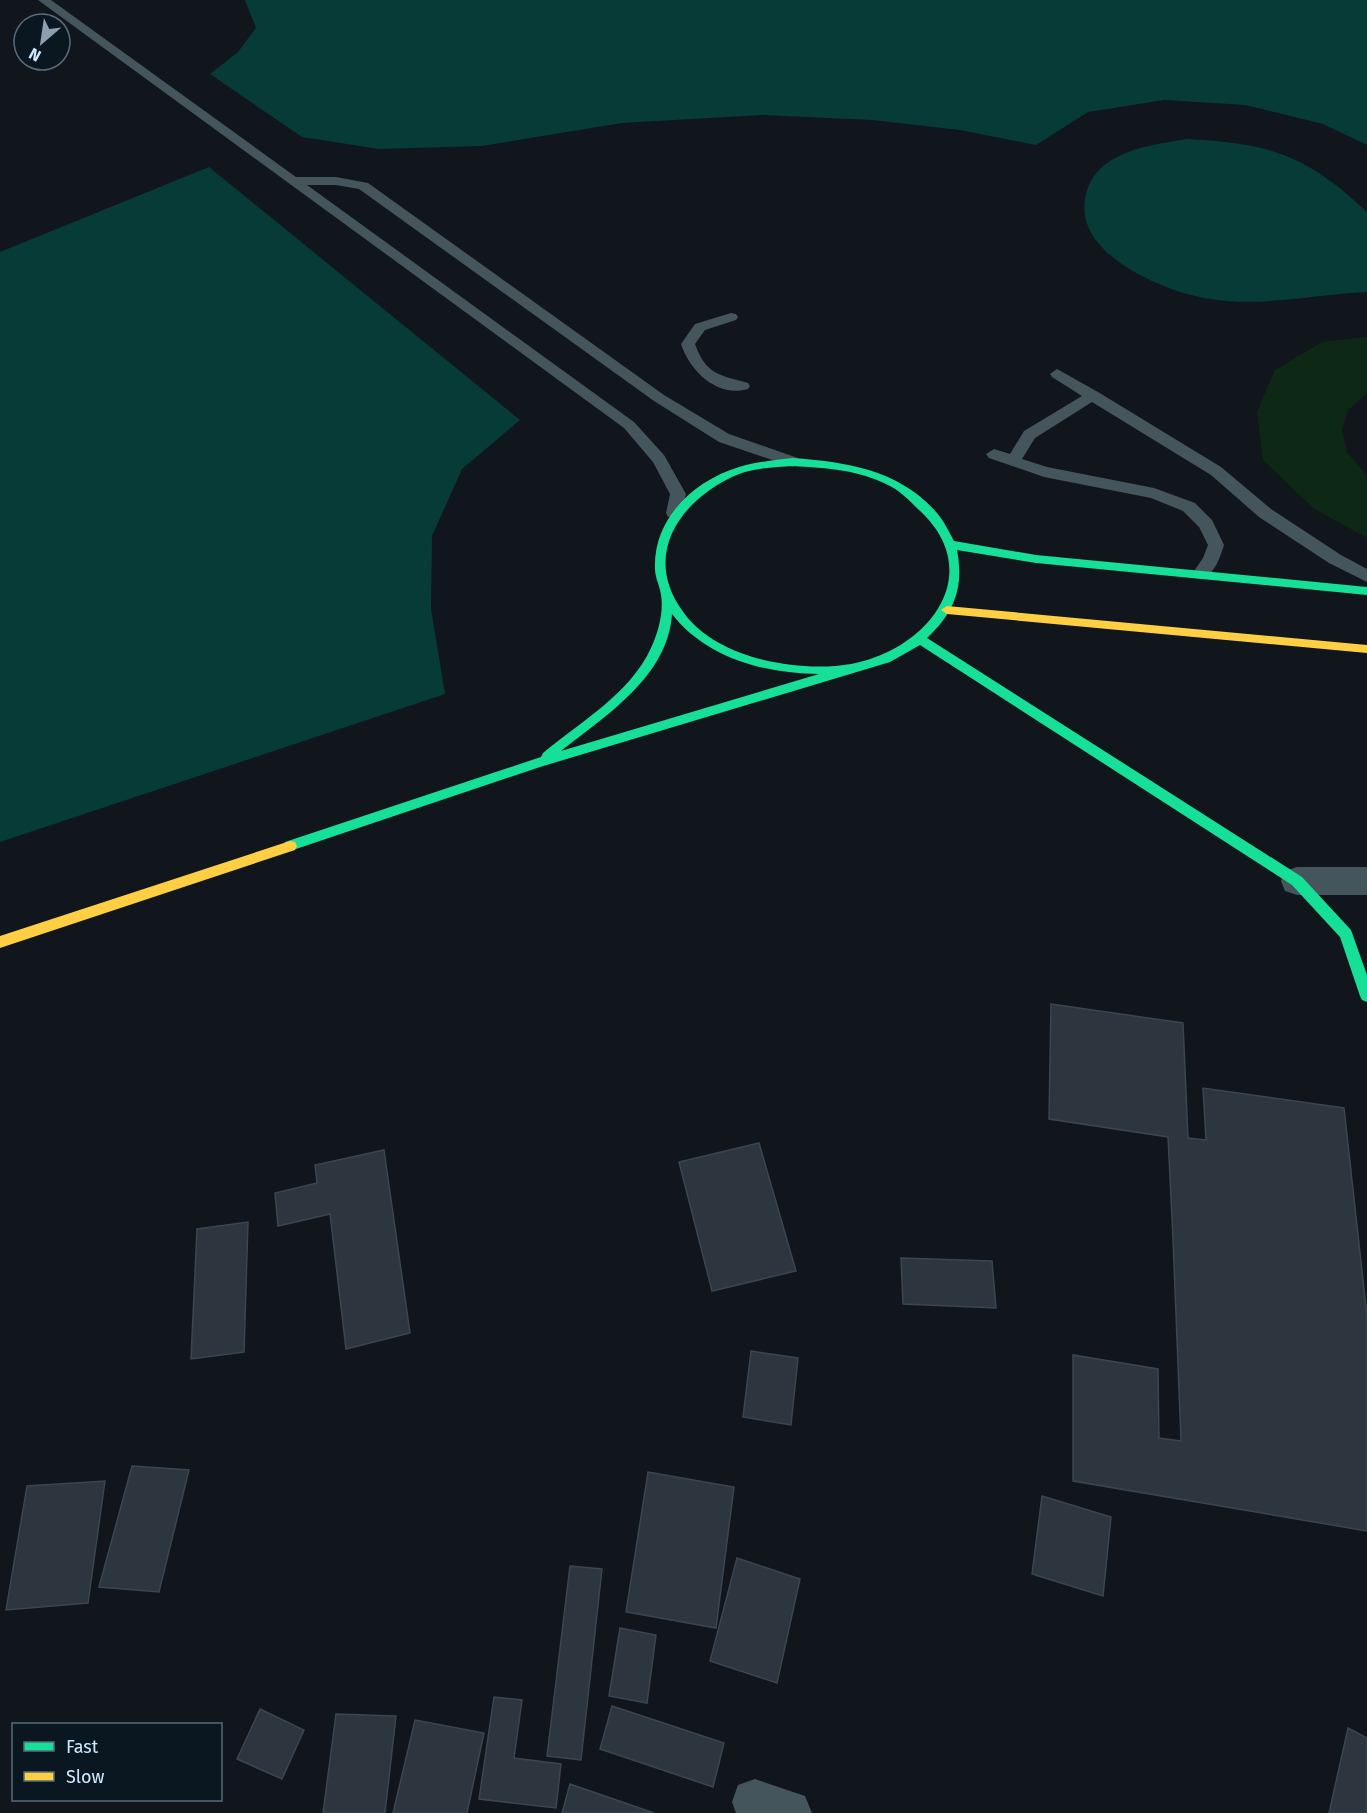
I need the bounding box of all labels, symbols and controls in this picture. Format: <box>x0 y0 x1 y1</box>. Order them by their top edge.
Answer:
north arrow <box>12 12 72 72</box>
text: N <box>26 44 44 66</box>
legend <box>12 1723 222 1801</box>
text: Fast <box>66 1736 99 1758</box>
text: Slow <box>66 1766 105 1788</box>

